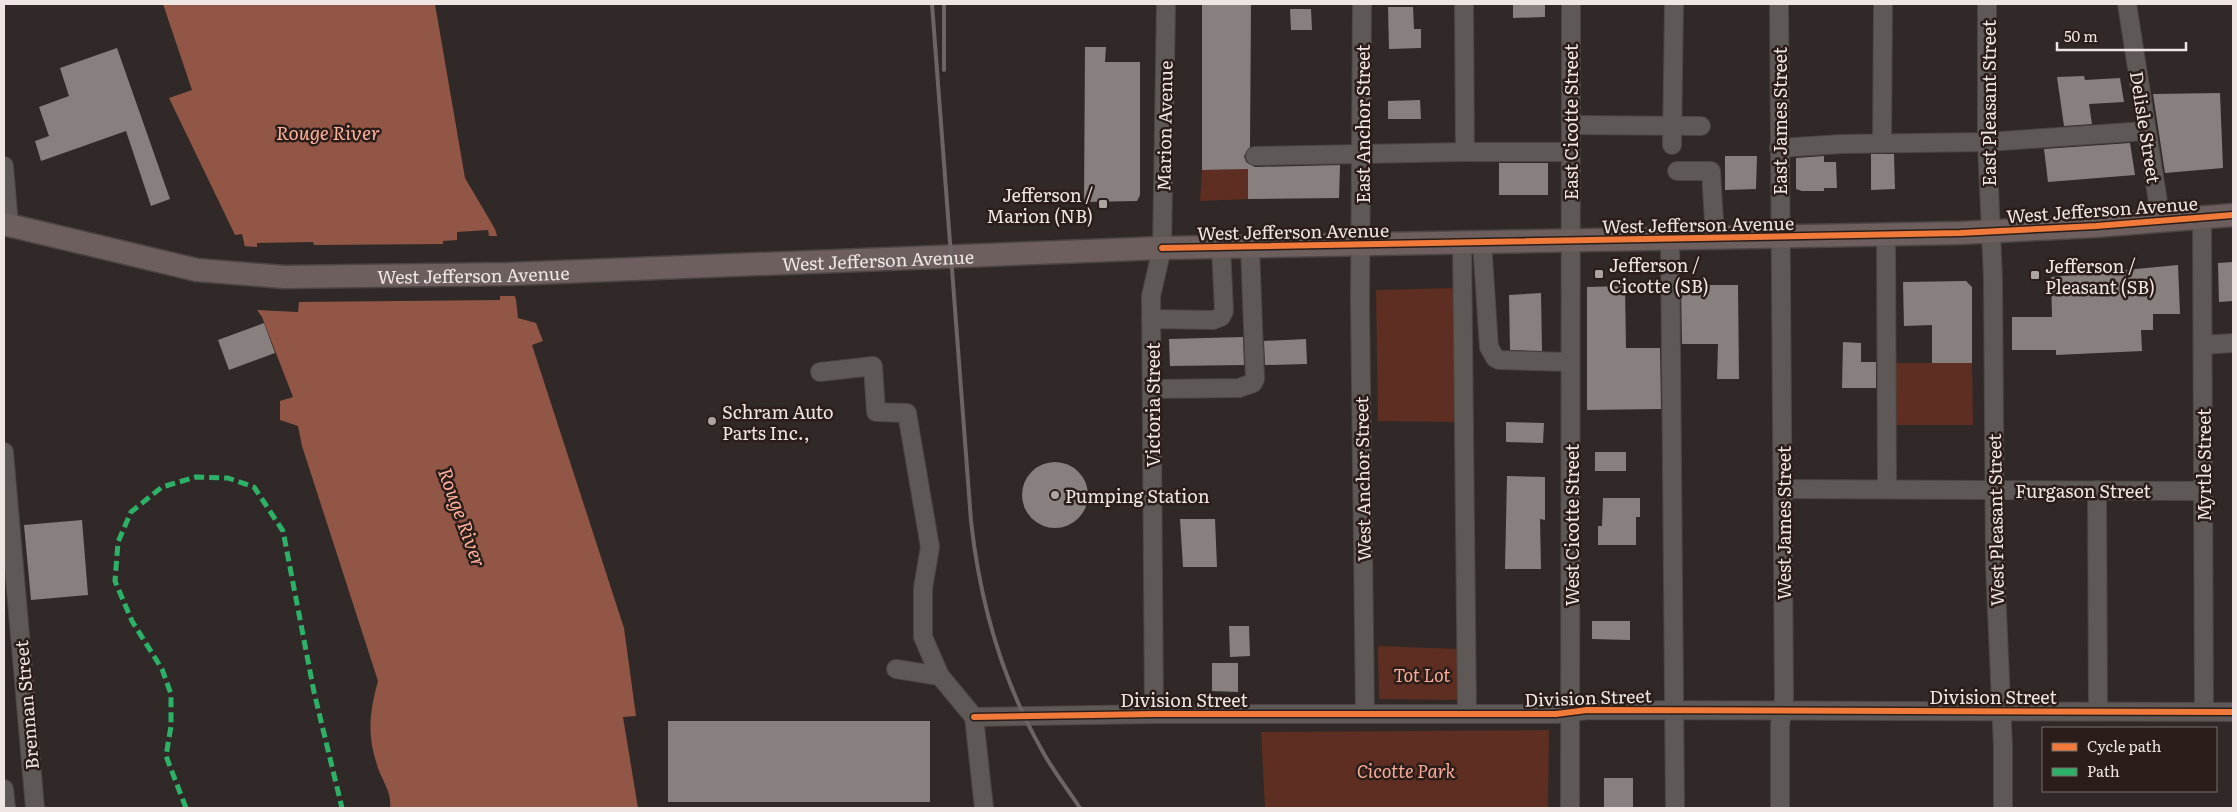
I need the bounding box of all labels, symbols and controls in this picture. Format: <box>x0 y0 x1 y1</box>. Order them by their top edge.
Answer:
street label: East Pleasant Street <box>1975 19 2002 186</box>
scale bar <box>2057 20 2186 52</box>
text: 50 m <box>2064 24 2098 47</box>
street label: East Cicotte Street <box>1557 43 1584 200</box>
street label: East Anchor Street <box>1349 44 1376 204</box>
street label: East James Street <box>1766 46 1793 195</box>
street label: Marion Avenue <box>1149 60 1179 192</box>
street label: Delisle Street <box>2124 69 2168 186</box>
water label: Rouge River <box>276 118 380 146</box>
place label: Jefferson / Marion (NB) <box>987 181 1093 229</box>
street label: West Jefferson Avenue <box>2005 189 2199 229</box>
marker: Jefferson / Marion (NB) <box>1097 198 1109 210</box>
street label: West Jefferson Avenue <box>1602 209 1794 239</box>
street label: West Jefferson Avenue <box>1197 216 1389 246</box>
street label: West Jefferson Avenue <box>781 242 975 277</box>
place label: Jefferson / Cicotte (SB) <box>1609 251 1709 299</box>
place label: Jefferson / Pleasant (SB) <box>2045 252 2155 300</box>
street label: West Jefferson Avenue <box>377 258 570 289</box>
marker: Jefferson / Cicotte (SB) <box>1593 268 1605 280</box>
marker: Jefferson / Pleasant (SB) <box>2029 269 2041 281</box>
street label: Victoria Street <box>1139 342 1166 467</box>
street label: West Anchor Street <box>1347 395 1377 562</box>
place label: Schram Auto Parts Inc., <box>722 398 834 446</box>
street label: Myrtle Street <box>2190 408 2217 522</box>
marker: Schram Auto Parts Inc., <box>706 415 718 427</box>
street label: West Pleasant Street <box>1980 433 2010 607</box>
street label: West Cicotte Street <box>1558 443 1585 606</box>
street label: West James Street <box>1770 445 1797 600</box>
water label: Rouge River <box>432 463 494 571</box>
street label: Furgason Street <box>2015 477 2151 504</box>
place label: Pumping Station <box>1065 482 1210 509</box>
marker: Pumping Station <box>1049 489 1061 501</box>
street label: Brennan Street <box>7 639 45 771</box>
park label: Tot Lot <box>1393 661 1451 688</box>
street label: Division Street <box>1524 681 1653 713</box>
street label: Division Street <box>1929 683 2057 710</box>
street label: Division Street <box>1120 686 1248 713</box>
legend <box>2042 727 2217 792</box>
text: Cycle path <box>2087 734 2162 757</box>
park label: Cicotte Park <box>1357 757 1455 784</box>
text: Path <box>2087 759 2120 782</box>

